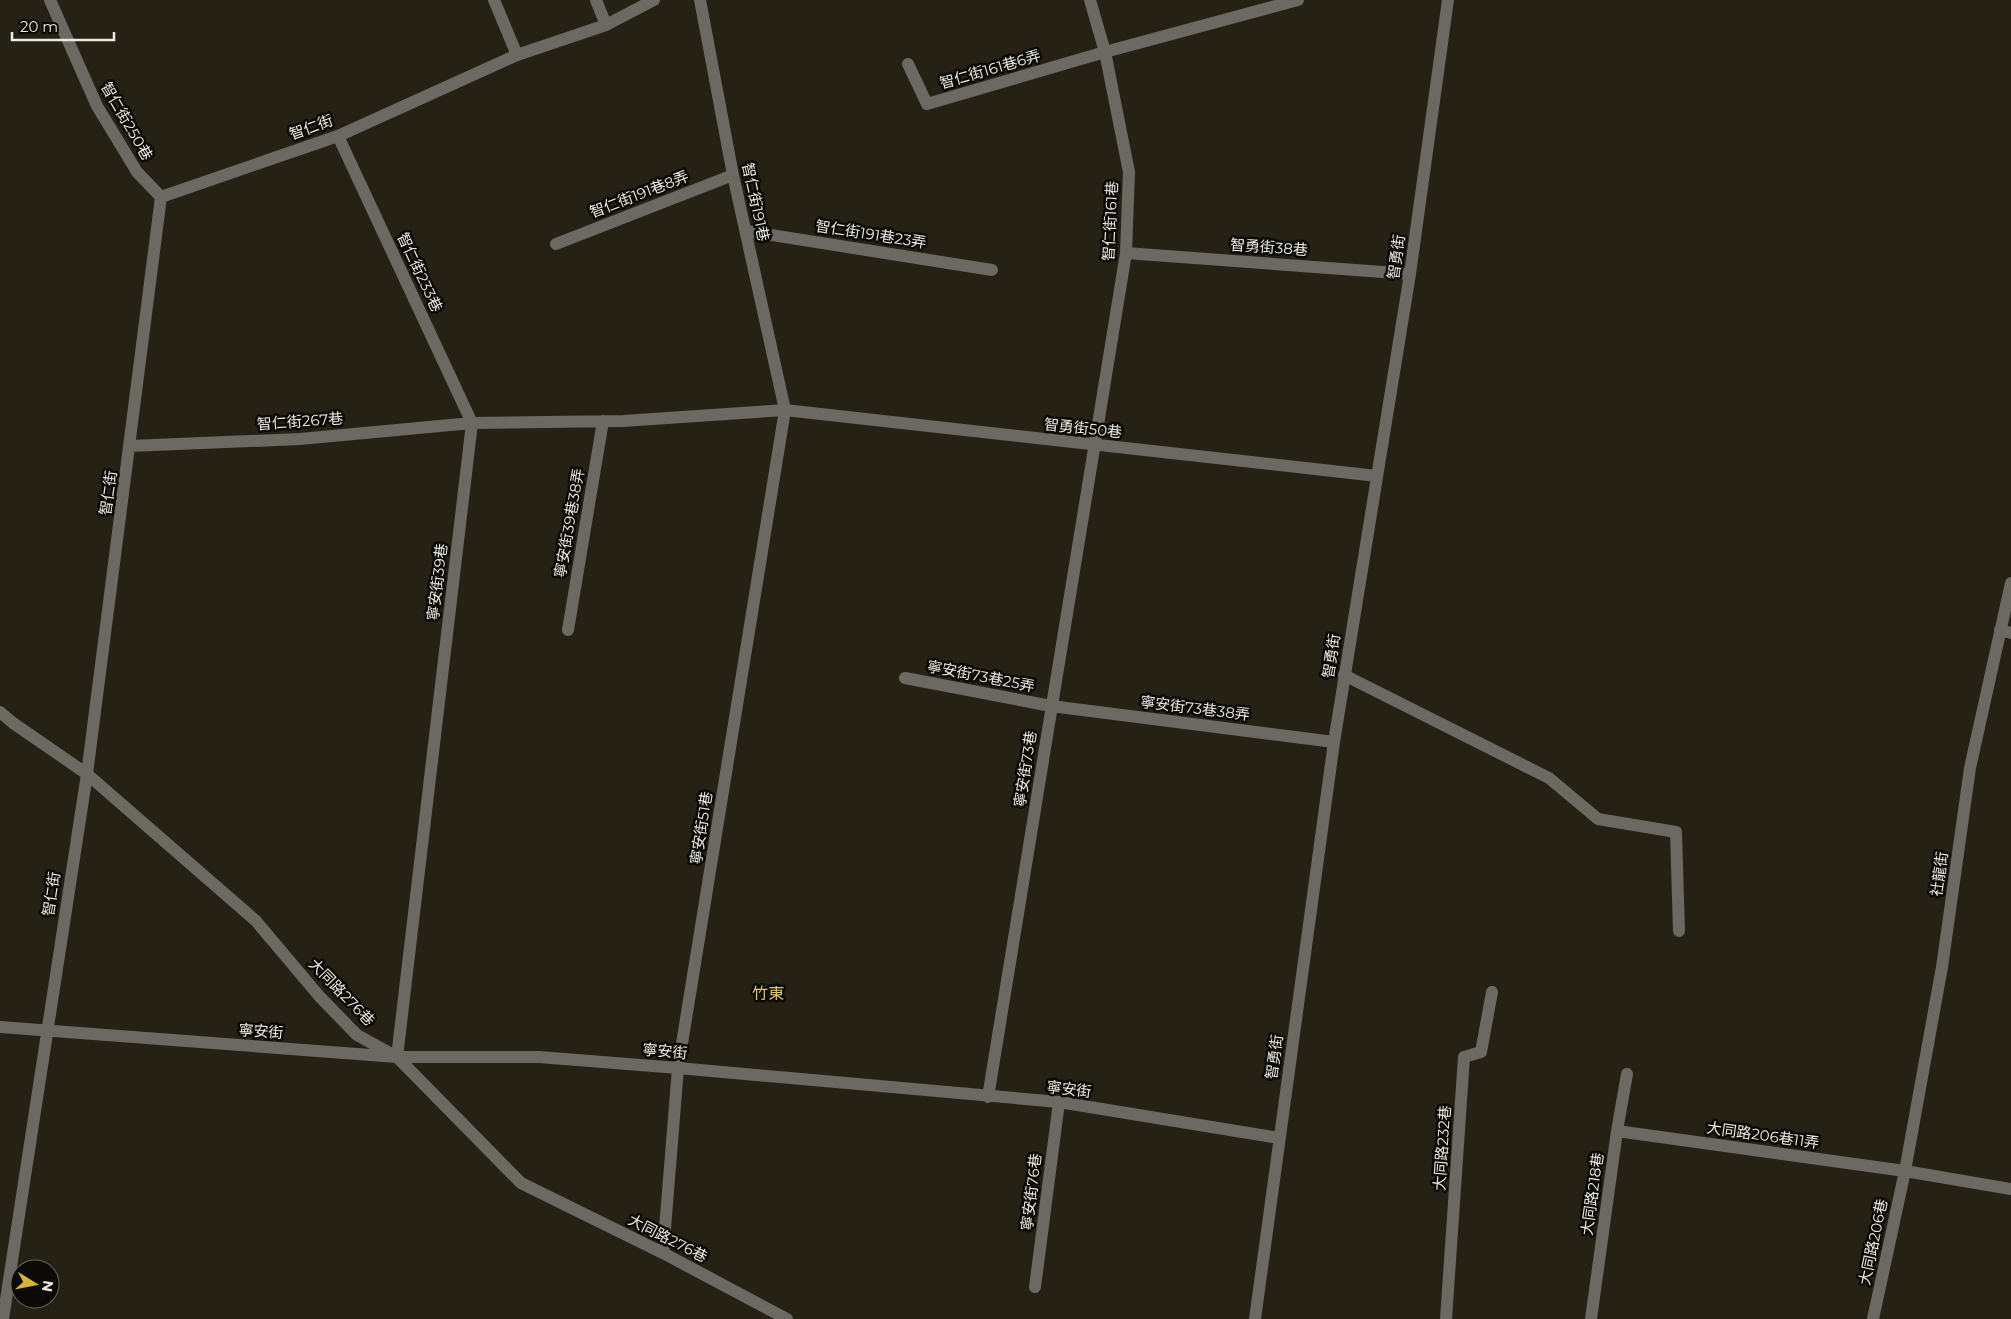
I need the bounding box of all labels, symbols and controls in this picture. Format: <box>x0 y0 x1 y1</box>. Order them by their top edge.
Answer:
scale bar <box>12 10 115 42</box>
text: 20 m <box>20 17 58 36</box>
street label: 智仁街161巷6弄 <box>937 46 1043 92</box>
street label: 智仁街250巷 <box>97 79 157 163</box>
street label: 智仁街 <box>287 110 335 144</box>
street label: 智仁街191巷 <box>738 161 774 243</box>
street label: 智仁街191巷8弄 <box>587 166 691 222</box>
street label: 智仁街161巷 <box>1098 181 1122 261</box>
street label: 智仁街191巷23弄 <box>814 216 928 252</box>
street label: 智仁街233巷 <box>393 229 447 315</box>
street label: 智勇街 <box>1383 233 1409 281</box>
street label: 智勇街38巷 <box>1229 235 1309 259</box>
street label: 智仁街267巷 <box>256 409 344 433</box>
street label: 智勇街50巷 <box>1043 414 1123 442</box>
street label: 寧安街39巷38弄 <box>550 467 588 579</box>
street label: 智仁街 <box>95 469 121 517</box>
street label: 寧安街39巷 <box>423 542 451 622</box>
street label: 智勇街 <box>1318 632 1344 680</box>
street label: 寧安街73巷25弄 <box>926 656 1036 696</box>
street label: 寧安街73巷38弄 <box>1139 692 1251 724</box>
street label: 寧安街73巷 <box>1010 729 1040 809</box>
street label: 寧安街51巷 <box>686 790 716 866</box>
street label: 社龍街 <box>1926 850 1952 898</box>
street label: 智仁街 <box>38 870 64 918</box>
street label: 大同路276巷 <box>305 954 379 1030</box>
district label: 竹東 <box>752 984 784 1003</box>
street label: 寧安街 <box>238 1020 284 1042</box>
street label: 智勇街 <box>1261 1033 1287 1081</box>
street label: 寧安街 <box>642 1040 688 1062</box>
street label: 寧安街 <box>1046 1077 1092 1101</box>
street label: 大同路232巷 <box>1430 1105 1454 1191</box>
street label: 大同路206巷11弄 <box>1706 1118 1820 1152</box>
street label: 大同路218巷 <box>1577 1151 1607 1237</box>
street label: 寧安街76巷 <box>1017 1152 1045 1232</box>
street label: 大同路206巷 <box>1855 1197 1891 1287</box>
street label: 大同路276巷 <box>625 1210 711 1266</box>
north arrow <box>10 1259 60 1309</box>
text: N <box>38 1279 58 1293</box>

